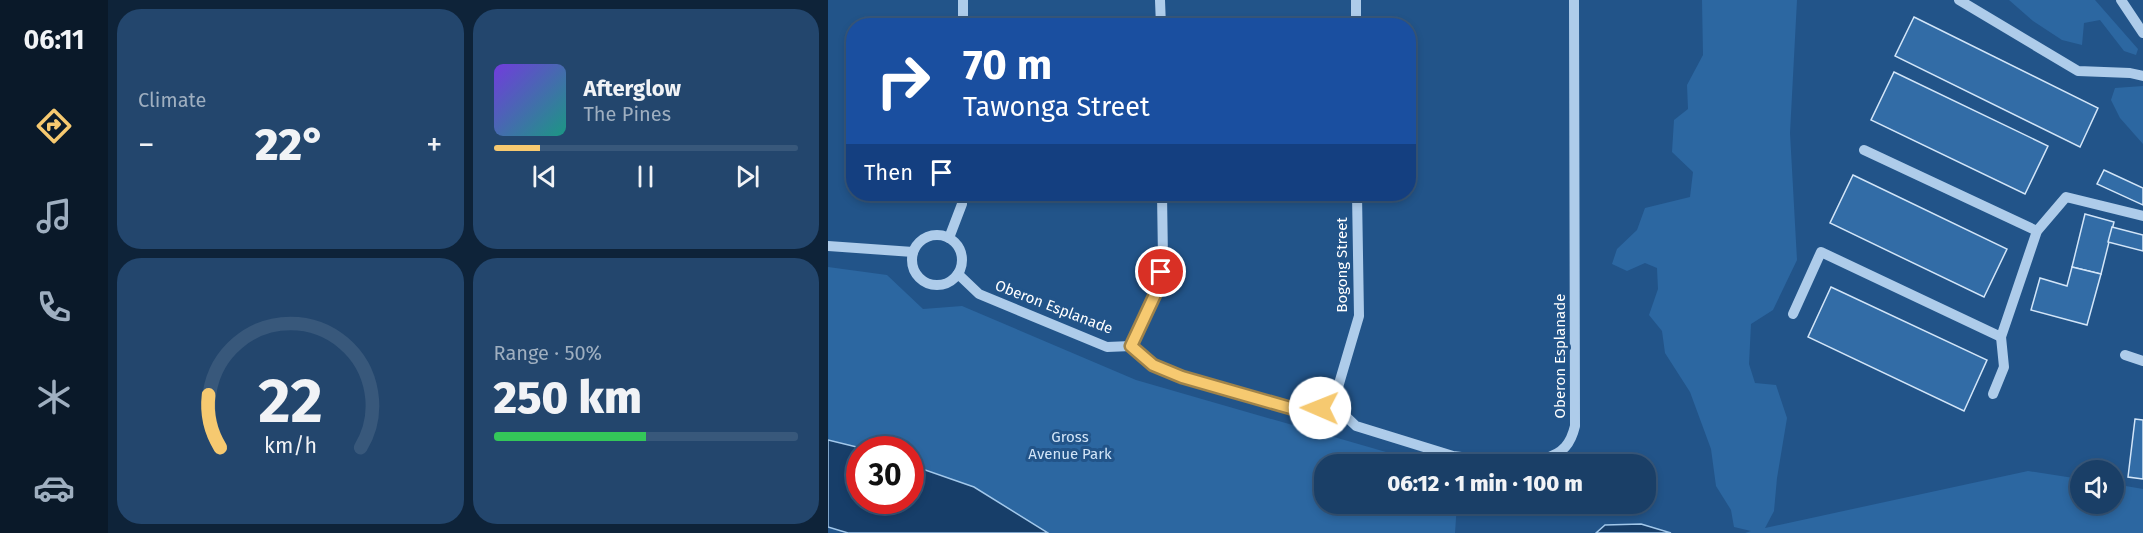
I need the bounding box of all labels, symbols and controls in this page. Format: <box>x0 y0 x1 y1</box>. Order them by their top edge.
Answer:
text: 06:11 <box>23 24 85 56</box>
text: 70 m <box>963 40 1052 90</box>
icon: right <box>864 42 942 120</box>
text: Afterglow <box>584 75 681 102</box>
text: Climate <box>138 88 206 112</box>
text: Tawonga Street <box>963 91 1150 123</box>
text: The Pines <box>584 102 671 126</box>
icon: directions <box>33 105 75 147</box>
text: 22° <box>255 118 326 172</box>
text: − <box>138 125 155 165</box>
text: + <box>426 125 442 165</box>
icon: arrive <box>925 156 958 189</box>
text: Then <box>864 159 913 186</box>
icon: previous <box>528 160 561 193</box>
icon: pause <box>629 160 662 193</box>
icon: next <box>731 160 764 193</box>
icon: music <box>33 195 75 237</box>
street label: Bogong Street <box>1333 217 1351 313</box>
pin <box>1135 246 1186 297</box>
icon: arrive <box>1144 255 1177 288</box>
street label: Oberon Esplanade <box>993 276 1115 338</box>
icon: phone <box>33 286 75 328</box>
street label: Oberon Esplanade <box>1551 294 1569 418</box>
text: Range · 50% <box>494 341 602 365</box>
text: 22 <box>258 364 323 439</box>
text: 250 km <box>494 371 642 425</box>
icon: climate <box>33 376 75 418</box>
position arrow <box>1288 376 1352 440</box>
park label: Gross Avenue Park <box>1028 428 1112 463</box>
text: km/h <box>264 433 317 459</box>
speed limit sign: 30 <box>846 436 924 514</box>
map controls <box>2070 460 2124 514</box>
button: sound <box>2070 460 2124 514</box>
icon: car <box>33 467 75 509</box>
text: 06:12 · 1 min · 100 m <box>1387 470 1583 497</box>

